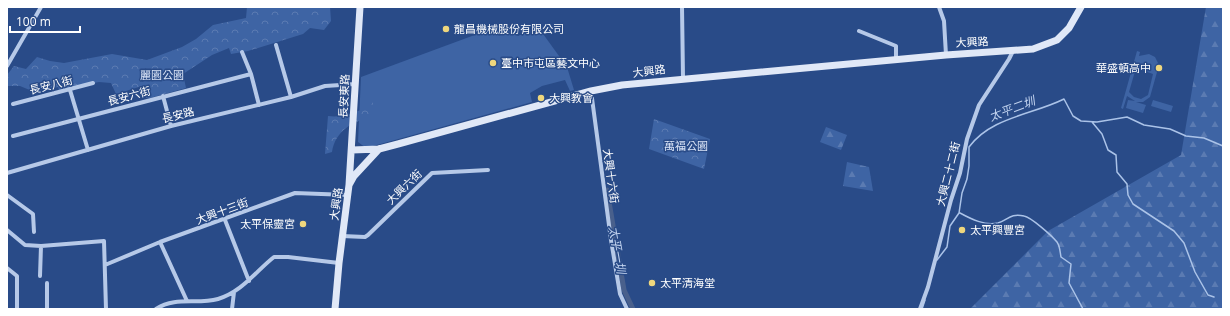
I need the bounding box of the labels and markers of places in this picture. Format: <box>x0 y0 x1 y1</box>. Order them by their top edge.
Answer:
place label: 龍昌機械股份有限公司 <box>454 21 564 36</box>
marker: 龍昌機械股份有限公司 <box>441 24 451 34</box>
place label: 臺中市屯區藝文中心 <box>501 55 600 70</box>
marker: 臺中市屯區藝文中心 <box>488 58 498 68</box>
place label: 華盛頓高中 <box>1096 60 1151 75</box>
marker: 華盛頓高中 <box>1154 63 1164 73</box>
place label: 大興教會 <box>549 90 593 105</box>
marker: 大興教會 <box>536 93 546 103</box>
place label: 太平保靈宮 <box>240 216 295 231</box>
marker: 太平保靈宮 <box>298 219 308 229</box>
place label: 太平興豐宮 <box>970 222 1025 237</box>
marker: 太平興豐宮 <box>957 225 967 235</box>
place label: 太平清海堂 <box>660 275 715 290</box>
marker: 太平清海堂 <box>647 278 657 288</box>

